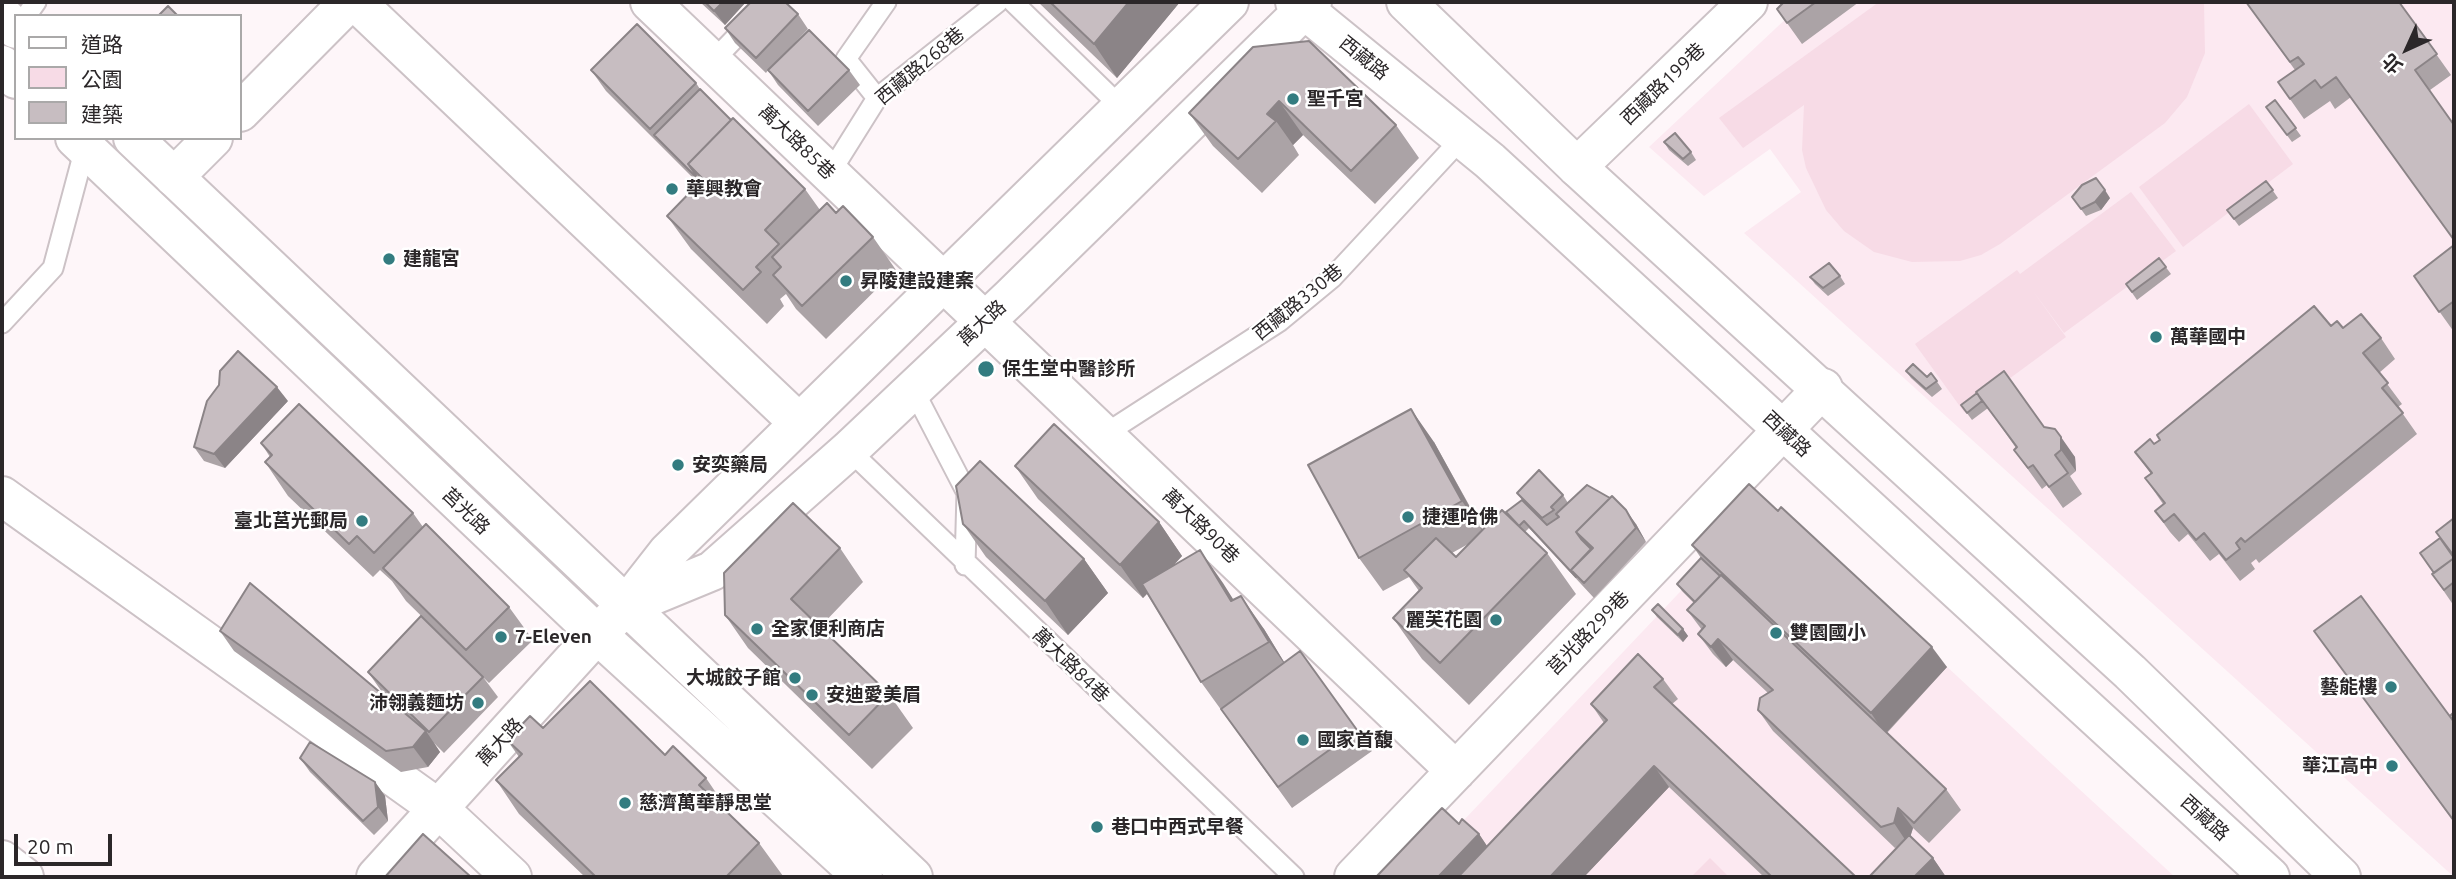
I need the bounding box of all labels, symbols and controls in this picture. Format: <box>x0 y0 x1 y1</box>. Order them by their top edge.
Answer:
legend <box>14 14 242 140</box>
north arrow <box>2372 14 2442 84</box>
street label: 西藏路268巷 <box>871 23 969 109</box>
street label: 西藏路 <box>1335 31 1393 85</box>
text: 道路 <box>81 32 123 56</box>
street label: 西藏路199巷 <box>1616 38 1710 130</box>
text: 北 <box>2378 49 2407 78</box>
text: 公園 <box>81 67 123 91</box>
place label: 聖千宮 <box>1307 88 1364 110</box>
marker: 聖千宮 <box>1285 91 1301 107</box>
street label: 萬大路85巷 <box>754 100 840 184</box>
text: 建築 <box>81 102 123 126</box>
place label: 華興教會 <box>686 178 762 200</box>
marker: 華興教會 <box>664 181 680 197</box>
place label: 建龍宮 <box>403 248 460 270</box>
marker: 建龍宮 <box>381 251 397 267</box>
street label: 西藏路330巷 <box>1249 259 1347 345</box>
place label: 昇陵建設建案 <box>860 270 974 292</box>
marker: 昇陵建設建案 <box>838 273 854 289</box>
street label: 萬大路 <box>953 295 1011 351</box>
place label: 萬華國中 <box>2170 326 2246 348</box>
marker: 萬華國中 <box>2148 329 2164 345</box>
place label: 保生堂中醫診所 <box>1002 358 1135 380</box>
marker: 保生堂中醫診所 <box>976 359 996 379</box>
street label: 西藏路 <box>1758 406 1816 462</box>
place label: 安奕藥局 <box>692 454 768 476</box>
marker: 安奕藥局 <box>670 457 686 473</box>
street label: 莒光路 <box>438 483 494 539</box>
street label: 萬大路90巷 <box>1158 484 1244 568</box>
place label: 捷運哈佛 <box>1422 506 1498 528</box>
marker: 捷運哈佛 <box>1400 509 1416 525</box>
place label: 臺北莒光郵局 <box>234 510 348 532</box>
marker: 臺北莒光郵局 <box>354 513 370 529</box>
street label: 莒光路299巷 <box>1542 586 1634 680</box>
place label: 麗芙花園 <box>1406 609 1482 631</box>
marker: 麗芙花園 <box>1488 612 1504 628</box>
place label: 全家便利商店 <box>771 618 885 640</box>
marker: 全家便利商店 <box>749 621 765 637</box>
place label: 雙園國小 <box>1790 622 1866 644</box>
street label: 萬大路84巷 <box>1028 623 1114 707</box>
marker: 雙園國小 <box>1768 625 1784 641</box>
place label: 7-Eleven <box>515 626 592 648</box>
marker: 7-Eleven <box>493 629 509 645</box>
place label: 大城餃子館 <box>686 667 781 689</box>
marker: 大城餃子館 <box>787 670 803 686</box>
place label: 藝能樓 <box>2320 676 2377 698</box>
marker: 藝能樓 <box>2383 679 2399 695</box>
place label: 安迪愛美眉 <box>826 684 921 706</box>
marker: 安迪愛美眉 <box>804 687 820 703</box>
place label: 沛翎義麵坊 <box>369 692 464 714</box>
marker: 沛翎義麵坊 <box>470 695 486 711</box>
street label: 萬大路 <box>472 713 528 771</box>
place label: 國家首馥 <box>1317 729 1393 751</box>
marker: 國家首馥 <box>1295 732 1311 748</box>
place label: 華江高中 <box>2302 755 2378 777</box>
marker: 華江高中 <box>2384 758 2400 774</box>
street label: 西藏路 <box>2176 790 2234 846</box>
place label: 慈濟萬華靜思堂 <box>639 792 772 814</box>
marker: 慈濟萬華靜思堂 <box>617 795 633 811</box>
place label: 巷口中西式早餐 <box>1111 816 1244 838</box>
marker: 巷口中西式早餐 <box>1089 819 1105 835</box>
scale bar <box>18 820 116 864</box>
text: 20 m <box>27 834 74 858</box>

